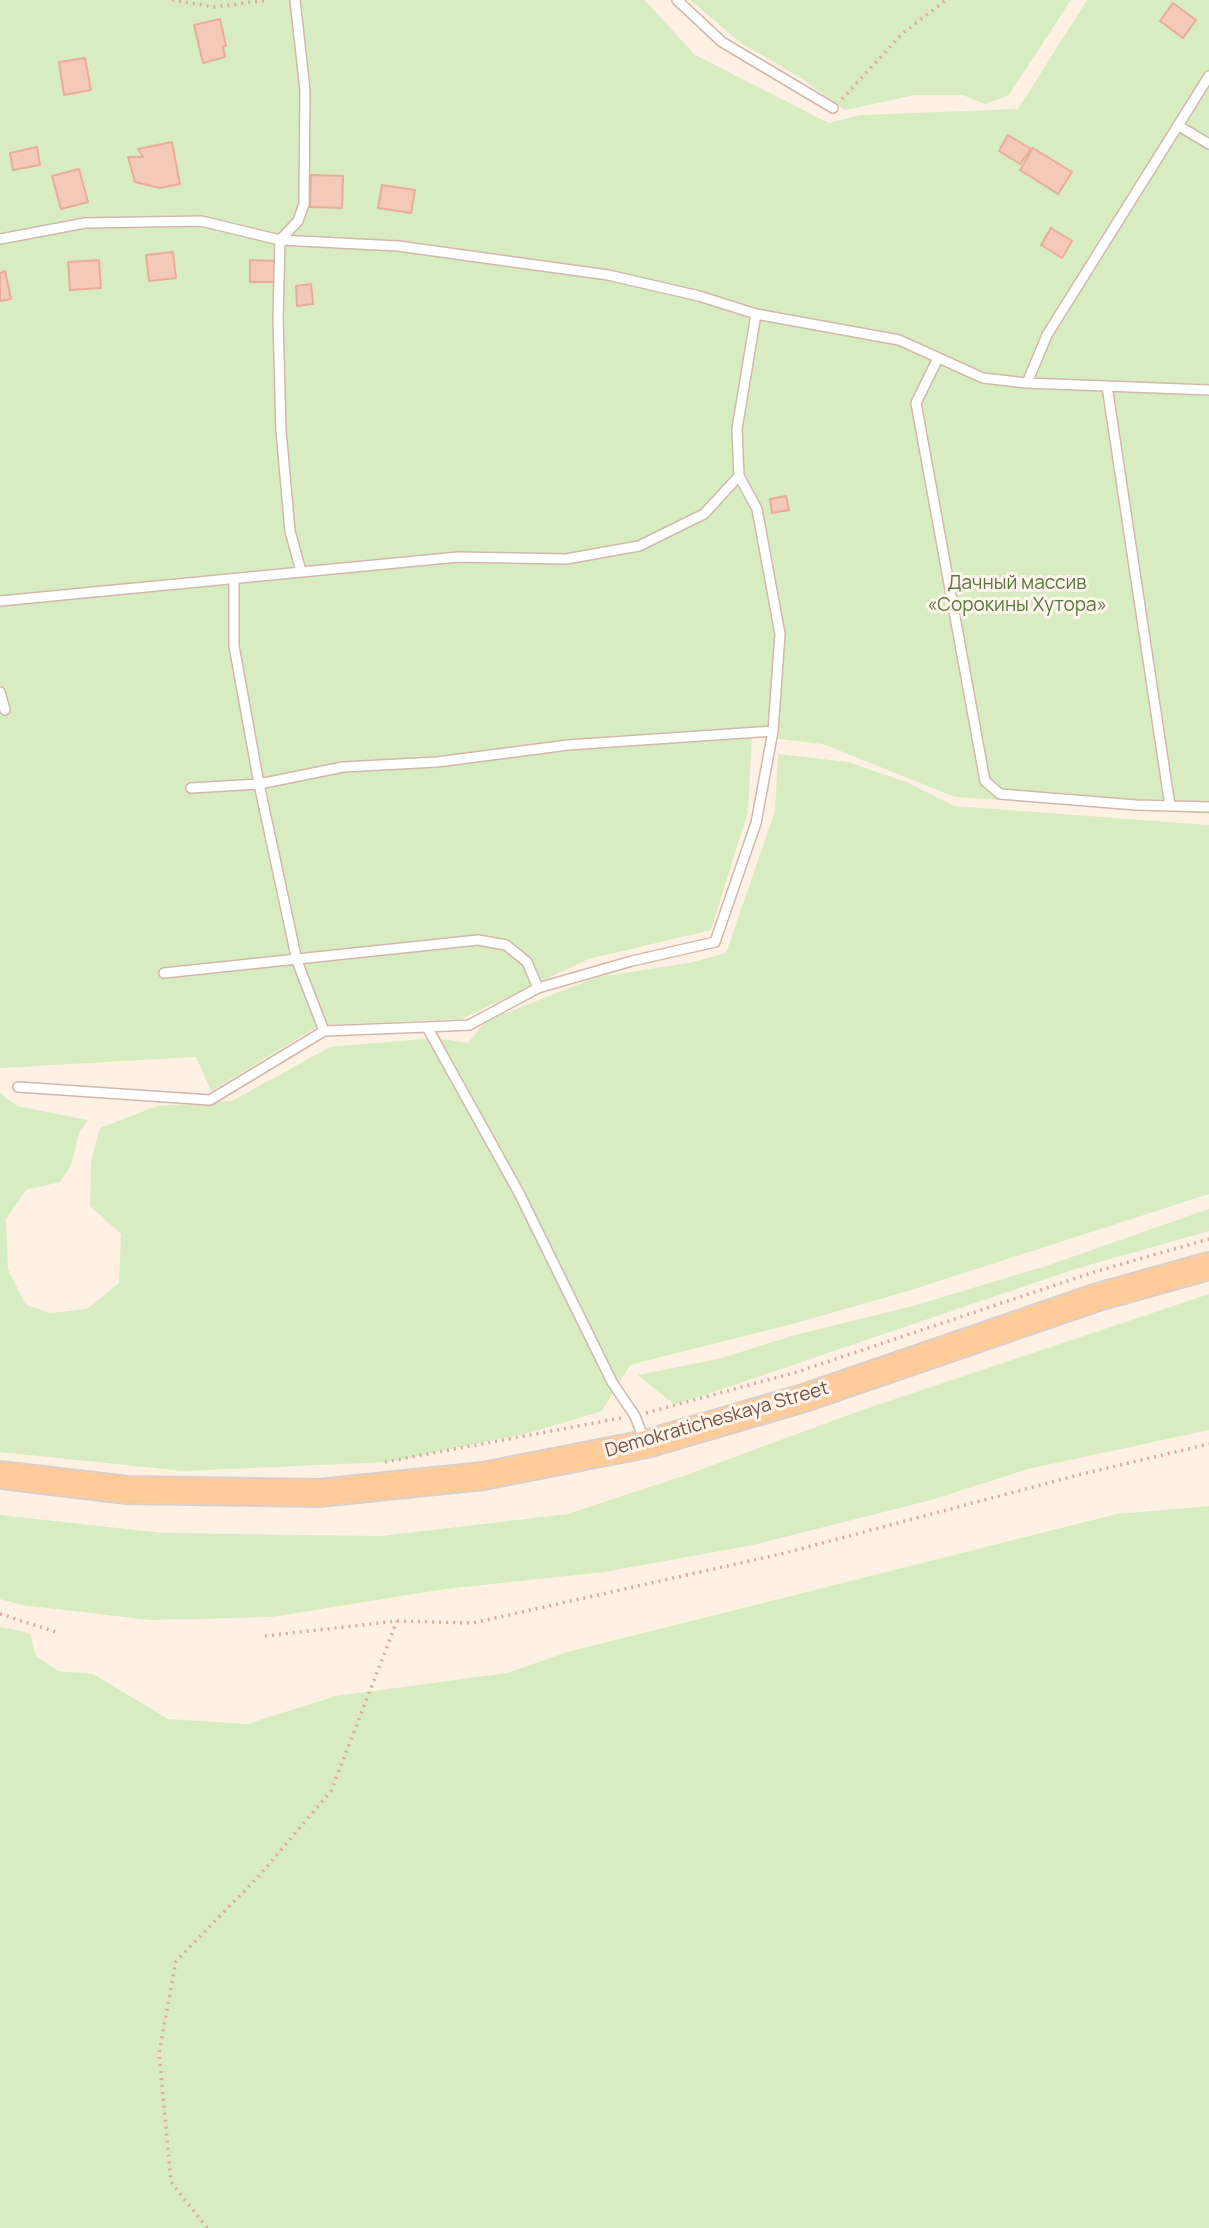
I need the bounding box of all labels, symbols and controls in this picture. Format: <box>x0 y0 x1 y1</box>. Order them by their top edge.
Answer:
park label: Дачный массив «Сорокины Хутора» <box>927 573 1107 617</box>
street label: Demokraticheskaya Street <box>603 1377 831 1463</box>

